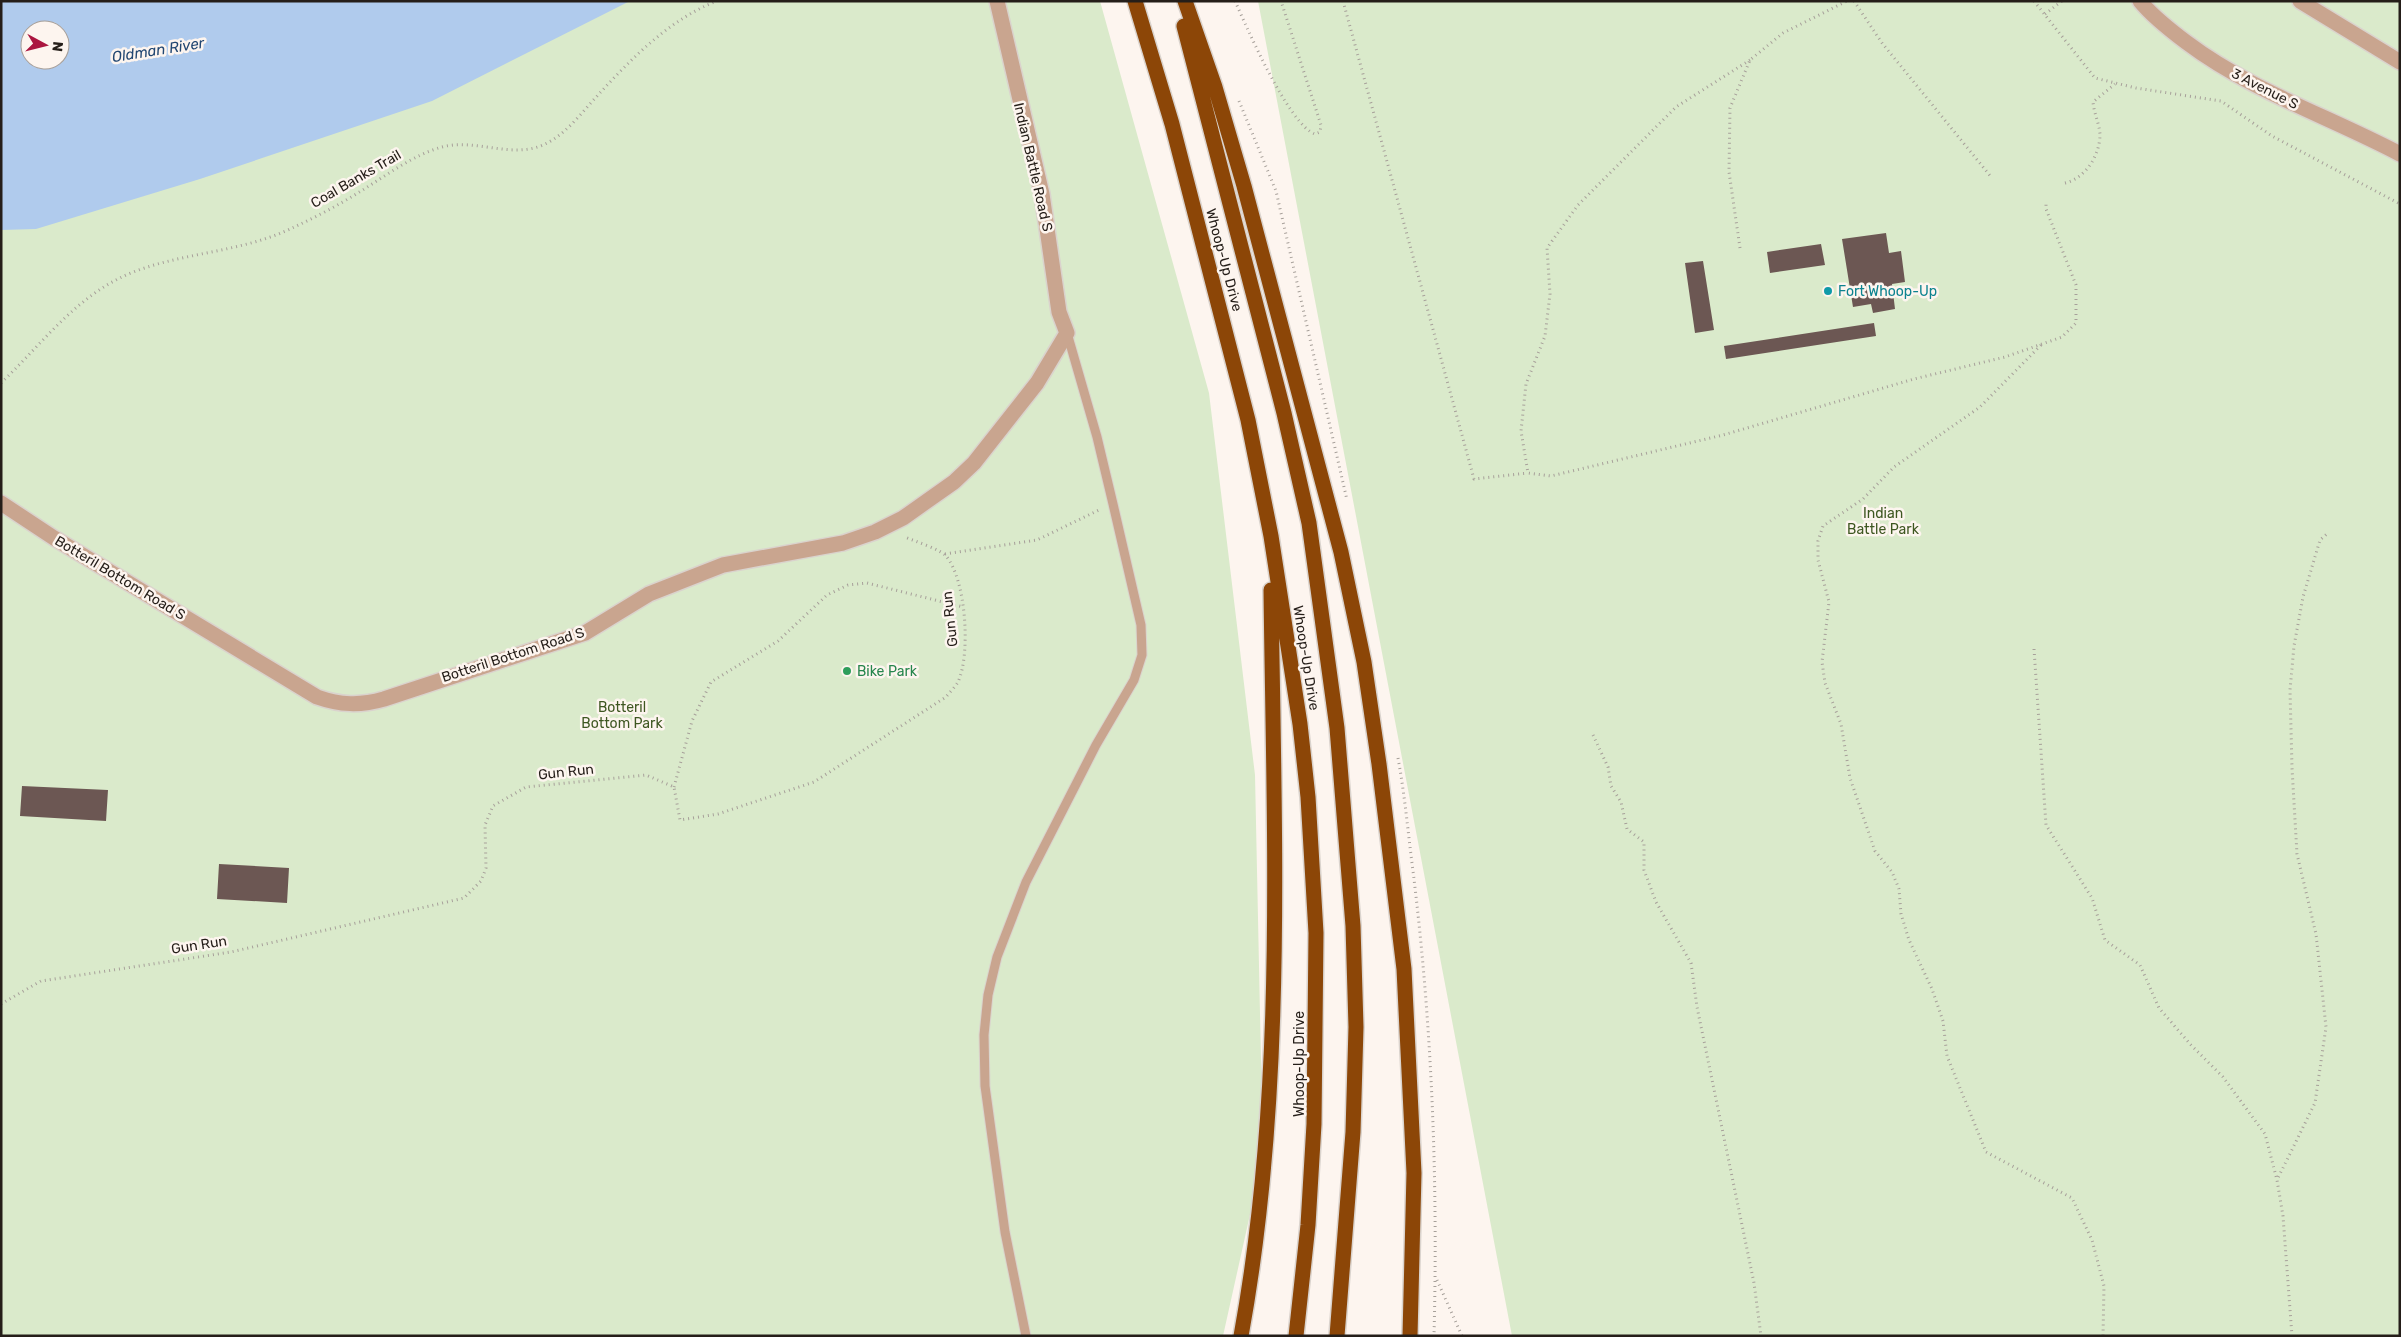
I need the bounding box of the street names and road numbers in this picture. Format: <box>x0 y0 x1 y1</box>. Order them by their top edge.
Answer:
street label: 3 Avenue S <box>2229 65 2301 113</box>
street label: Indian Battle Road S <box>1010 101 1056 233</box>
street label: Coal Banks Trail <box>308 146 404 212</box>
street label: Whoop-Up Drive <box>1202 207 1246 314</box>
street label: Botteril Bottom Road S <box>52 532 189 624</box>
street label: Gun Run <box>939 590 961 648</box>
street label: Whoop-Up Drive <box>1289 604 1323 712</box>
street label: Botteril Bottom Road S <box>439 624 587 686</box>
street label: Gun Run <box>537 761 595 783</box>
street label: Gun Run <box>170 932 228 958</box>
street label: Whoop-Up Drive <box>1291 1011 1308 1117</box>

